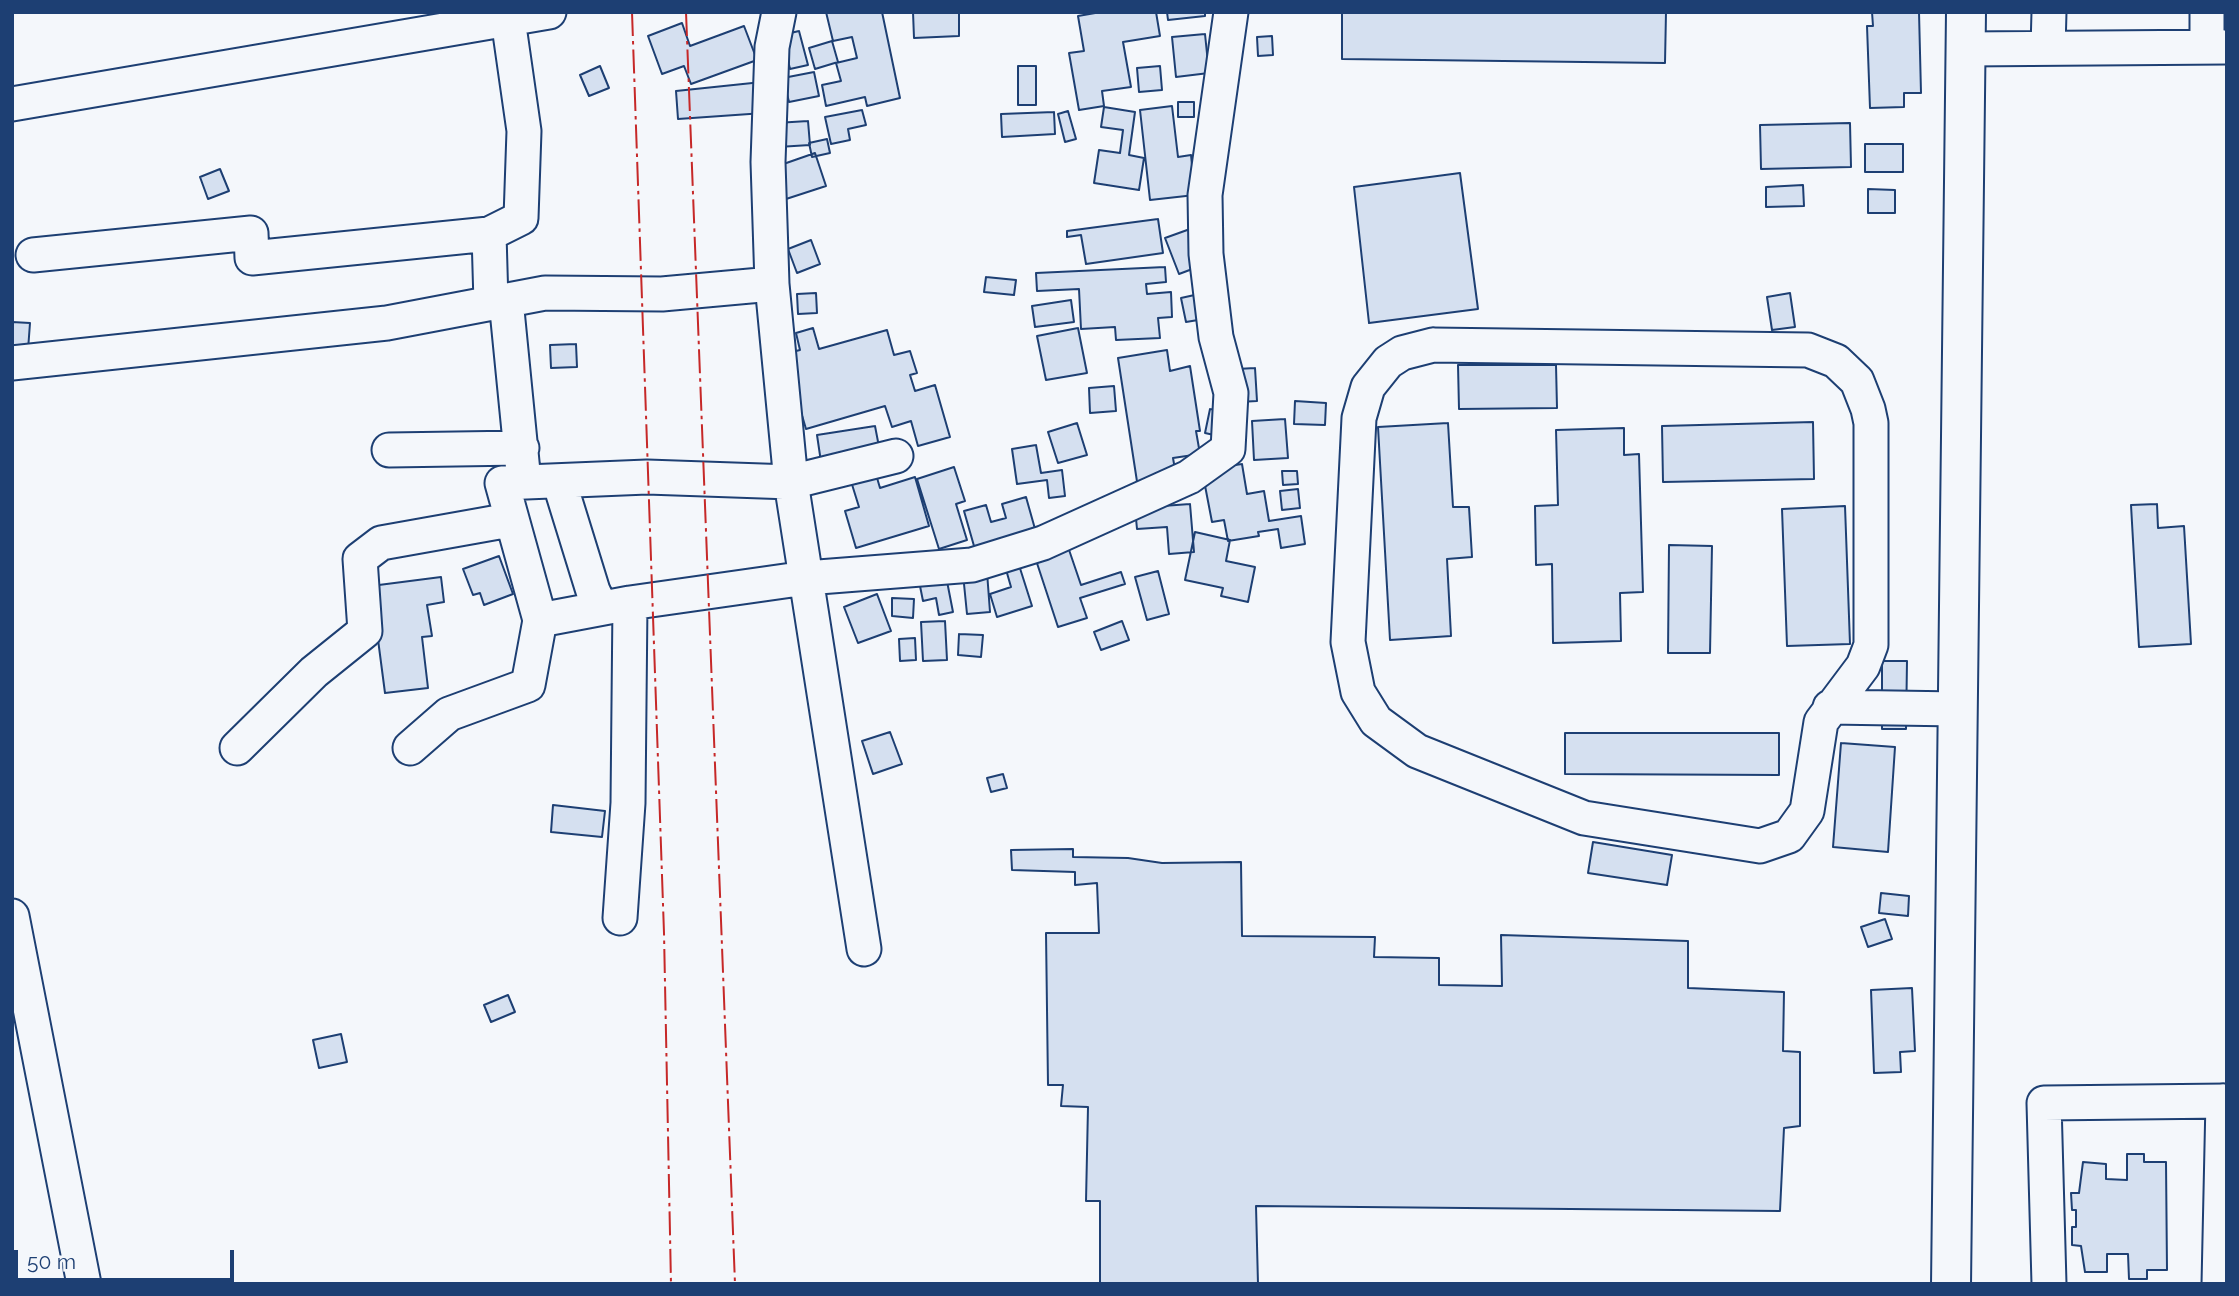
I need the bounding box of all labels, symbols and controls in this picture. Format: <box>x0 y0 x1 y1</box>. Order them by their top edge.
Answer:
scale bar <box>18 1236 238 1280</box>
text: 50 m <box>27 1249 76 1274</box>

